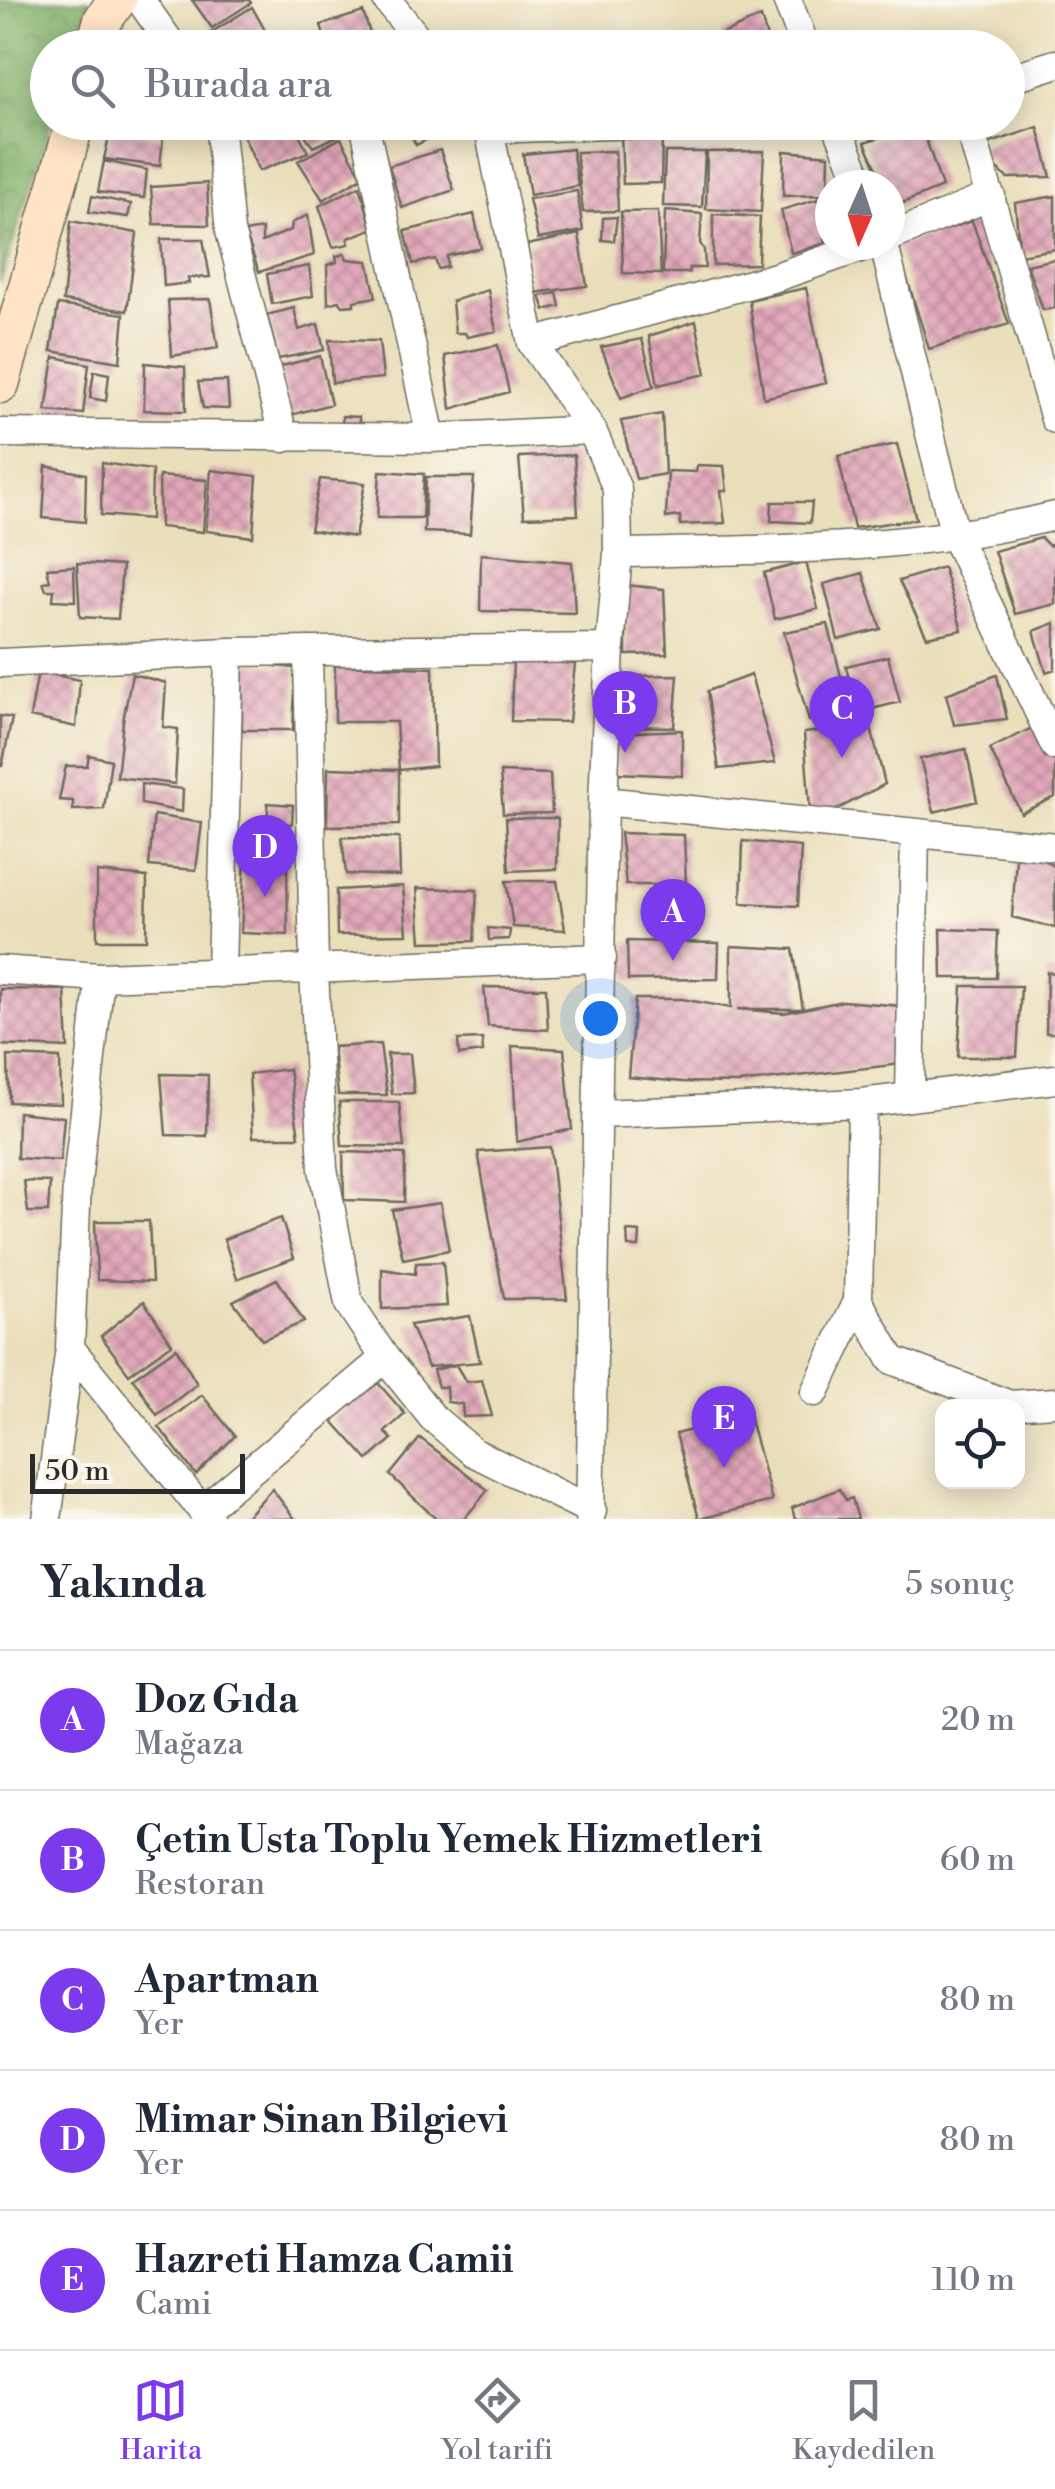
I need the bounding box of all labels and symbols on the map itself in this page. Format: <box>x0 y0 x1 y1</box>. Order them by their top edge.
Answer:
north arrow <box>815 170 905 260</box>
pin: B <box>592 670 658 753</box>
pin: C <box>810 676 874 758</box>
pin: D <box>232 814 298 897</box>
pin: A <box>640 878 706 961</box>
your location <box>575 993 626 1044</box>
pin: E <box>692 1386 756 1468</box>
scale bar <box>30 1449 245 1494</box>

